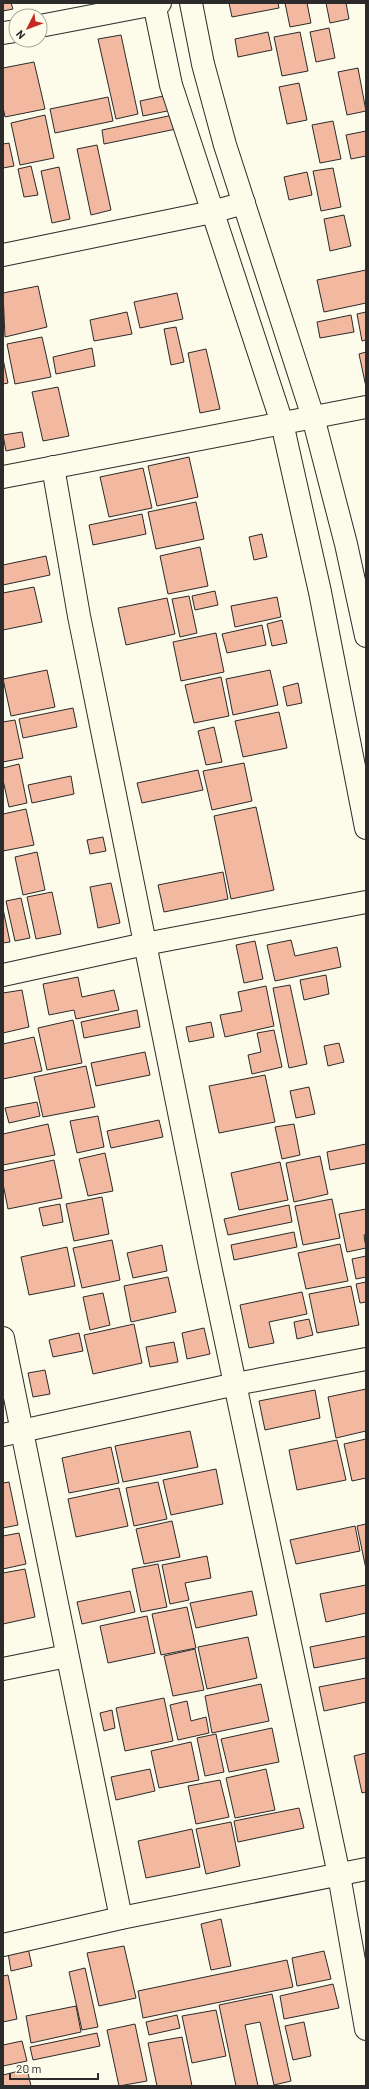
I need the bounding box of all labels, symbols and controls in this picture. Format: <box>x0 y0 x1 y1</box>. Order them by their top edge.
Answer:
north arrow <box>8 8 48 48</box>
text: N <box>13 28 27 42</box>
scale bar <box>10 2055 98 2081</box>
text: 20 m <box>16 2061 42 2075</box>

